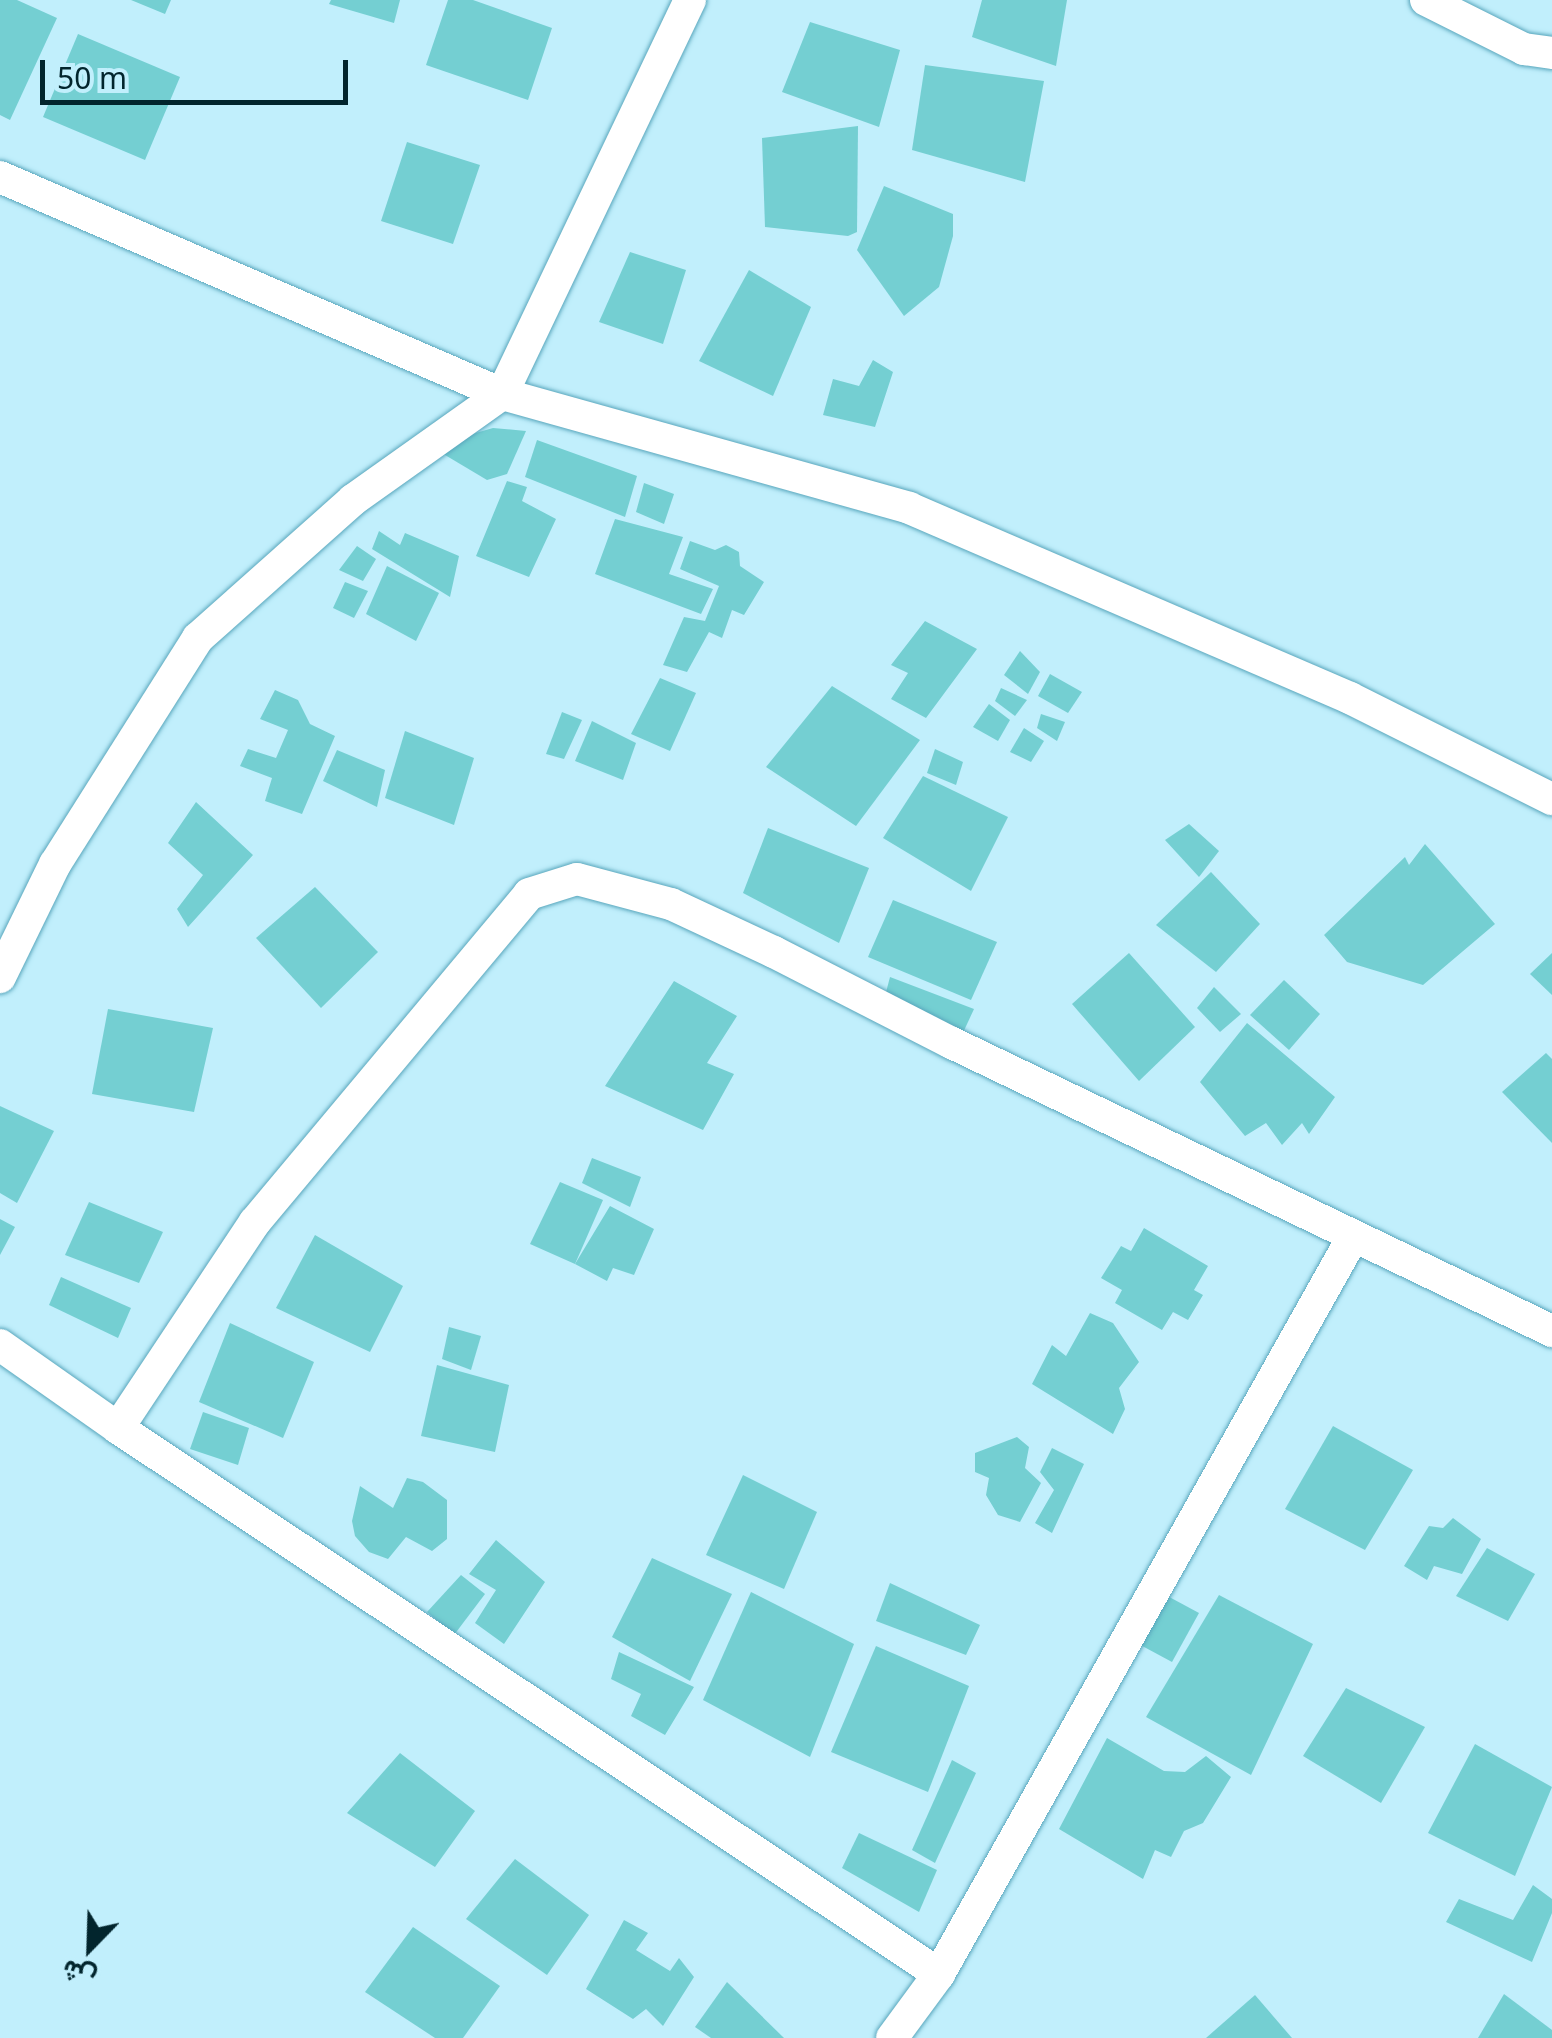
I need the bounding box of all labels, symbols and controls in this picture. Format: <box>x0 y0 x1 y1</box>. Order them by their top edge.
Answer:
scale bar <box>45 40 352 102</box>
text: 50 m <box>57 57 127 98</box>
north arrow <box>40 1898 140 1998</box>
text: ش <box>55 1952 101 2000</box>

